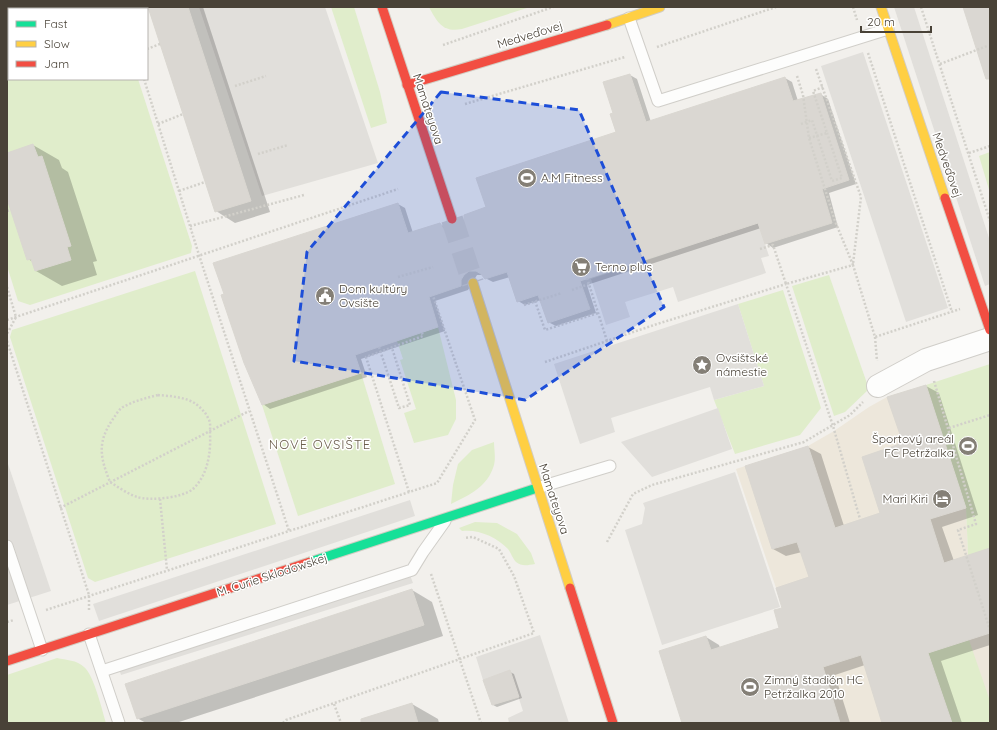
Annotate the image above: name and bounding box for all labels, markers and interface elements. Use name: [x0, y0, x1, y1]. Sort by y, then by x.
legend: [8, 8, 148, 80]
scale bar: [861, 8, 931, 34]
text: 20 m: [867, 14, 895, 29]
text: Fast: [44, 16, 68, 31]
street label: Medveďovej: [495, 17, 565, 52]
text: Slow: [44, 36, 70, 51]
text: Jam: [44, 56, 69, 71]
street label: Mamateyova: [410, 71, 447, 146]
street label: Medveďovej: [929, 130, 966, 199]
sports icon: A.M Fitness: [516, 167, 538, 189]
place label: A.M Fitness: [541, 170, 603, 185]
supermarket icon: Terno plus: [570, 256, 592, 278]
place label: Terno plus: [595, 259, 652, 274]
place label: Dom kultúry Ovsište: [339, 281, 407, 310]
public building icon: Dom kultúry Ovsište: [314, 285, 336, 307]
place label: Ovsištské námestie: [716, 350, 768, 379]
place icon: Ovsištské námestie: [691, 354, 713, 376]
place label: Športový areál FC Petržalka: [872, 431, 954, 460]
sports icon: Športový areál FC Petržalka: [957, 435, 979, 457]
district label: NOVÉ OVSIŠTE: [269, 436, 371, 452]
street label: Mamateyova: [536, 461, 573, 536]
hotel icon: Mari Kiri: [931, 488, 953, 510]
place label: Mari Kiri: [882, 491, 928, 506]
street label: M. Curie Sklodowskej: [215, 550, 329, 600]
place label: Zimný štadión HC Petržalka 2010: [764, 672, 863, 701]
sports icon: Zimný štadión HC Petržalka 2010: [739, 676, 761, 698]

